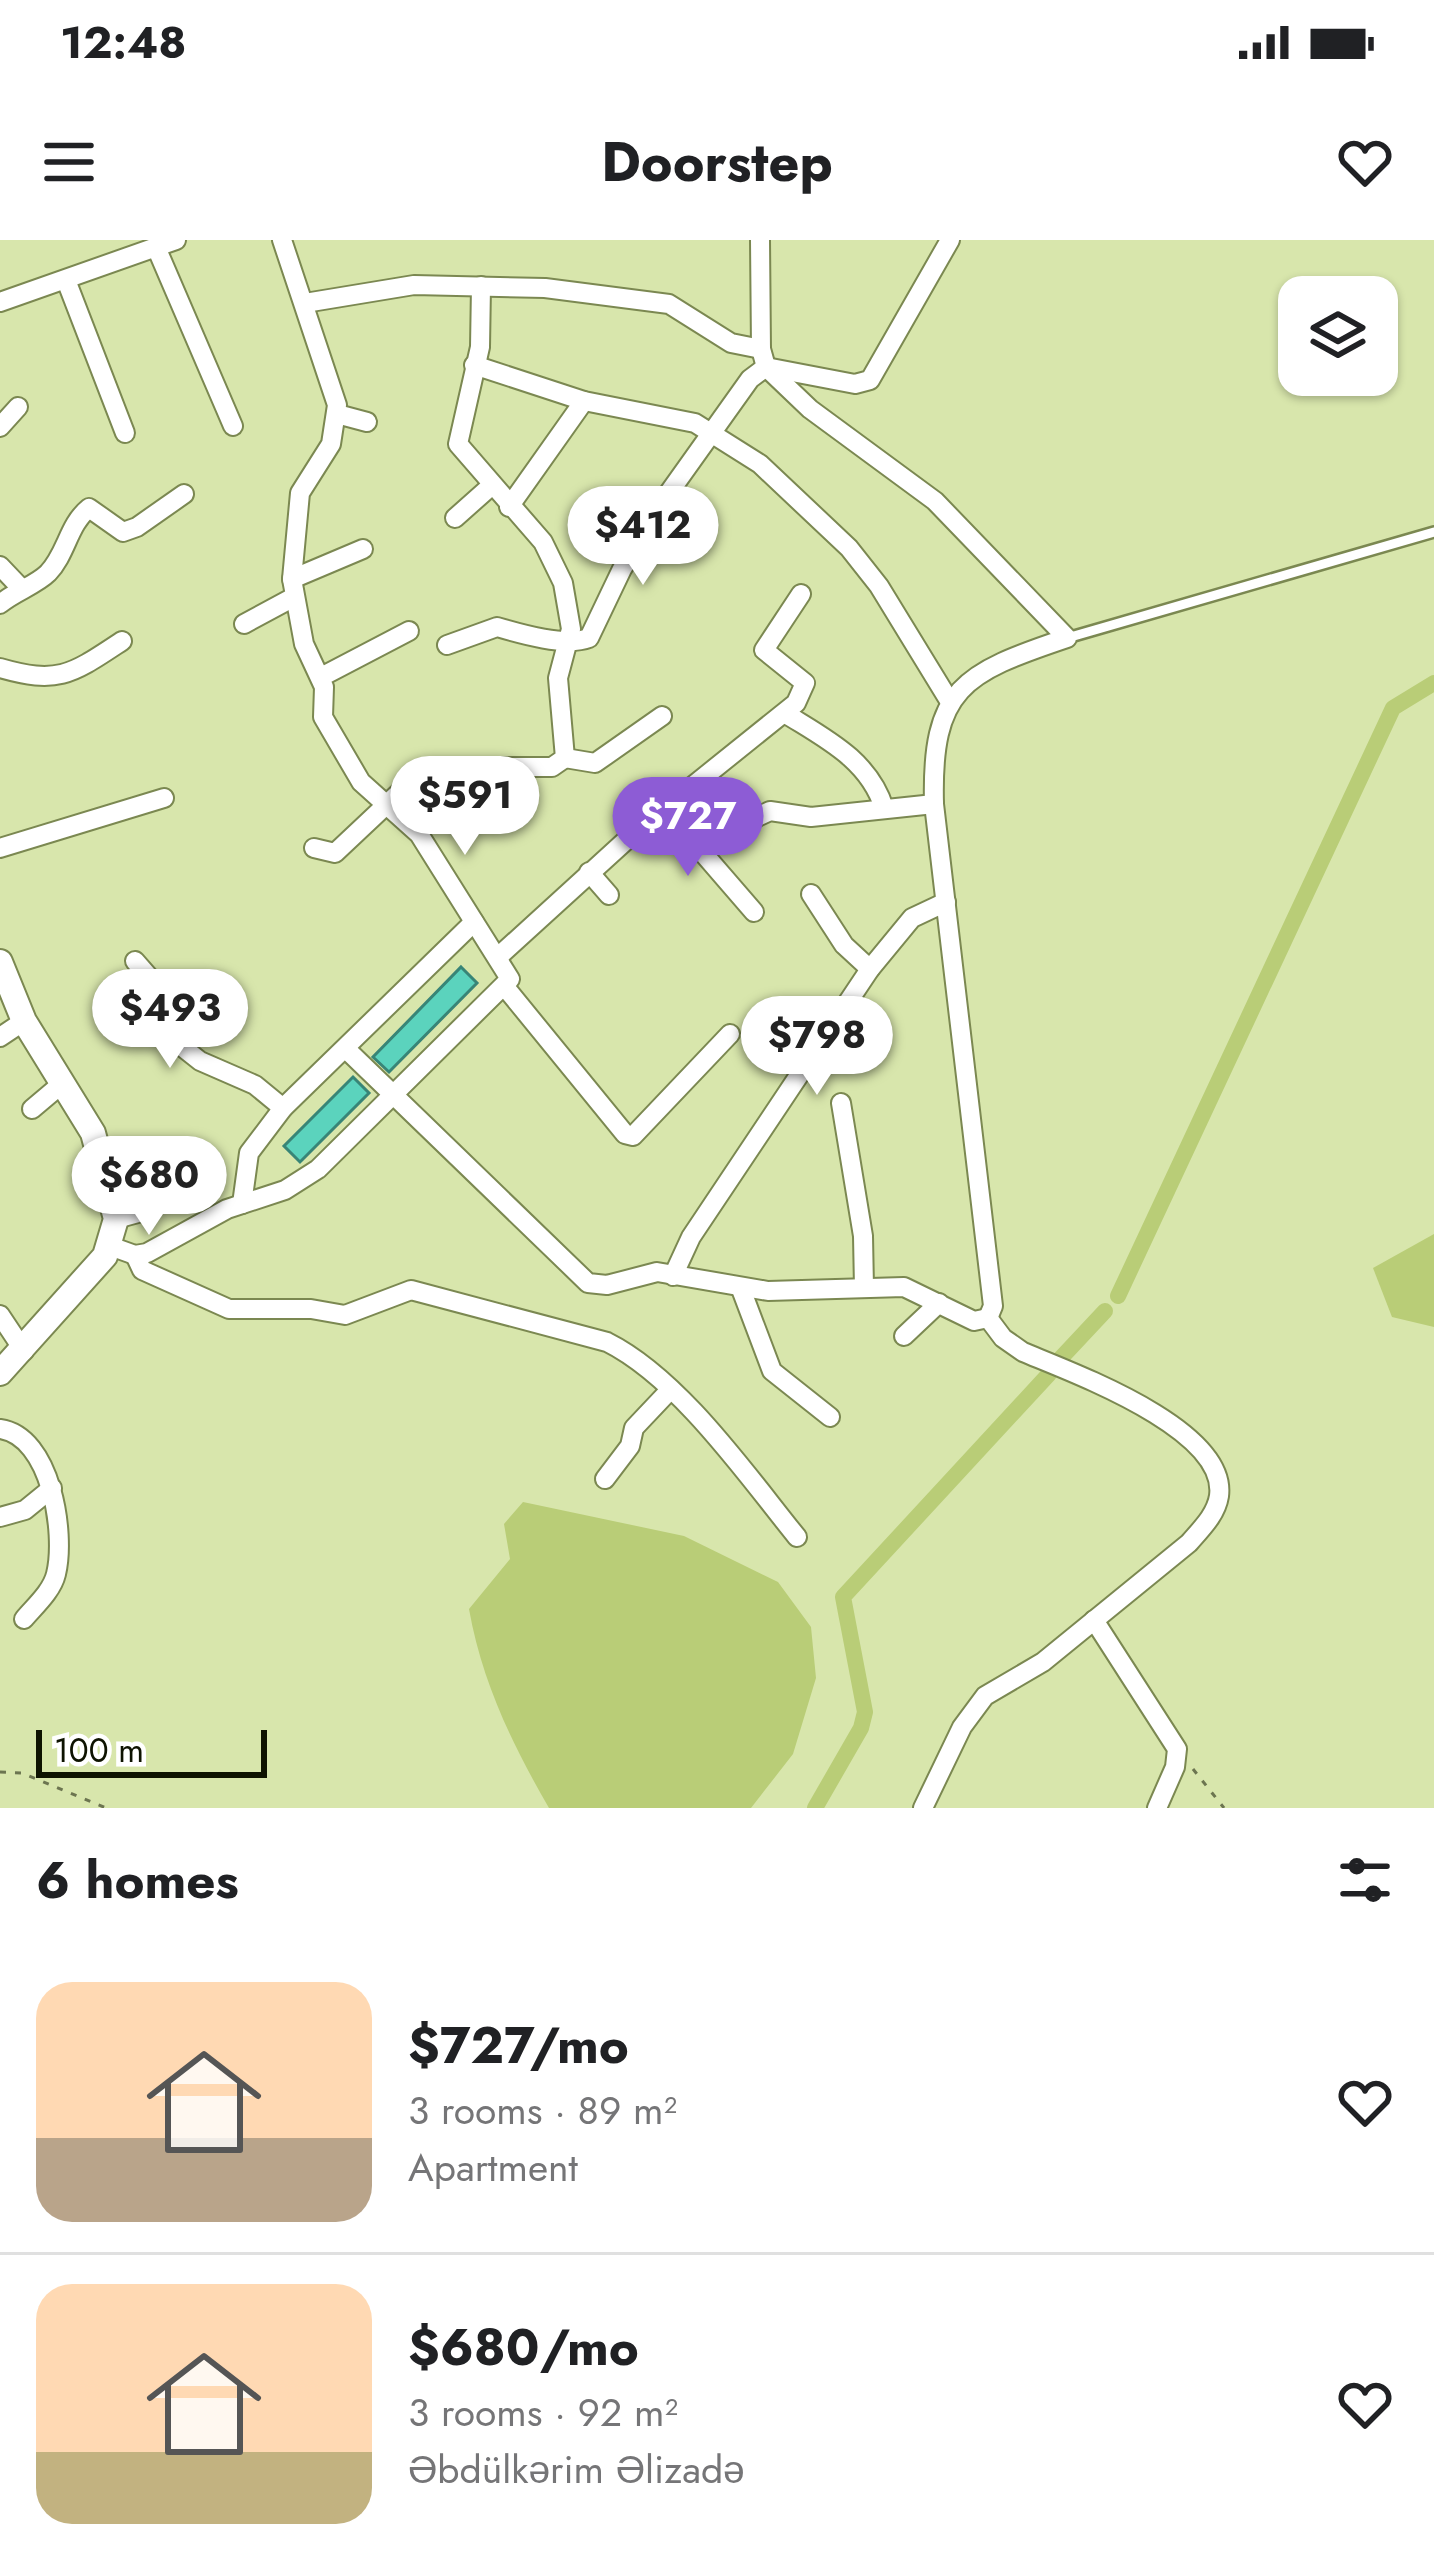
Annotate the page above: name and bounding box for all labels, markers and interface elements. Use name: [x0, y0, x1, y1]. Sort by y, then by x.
text: 12:48: [60, 10, 187, 75]
text: Doorstep: [601, 123, 833, 201]
icon: menu: [36, 129, 102, 195]
icon: heart: [1332, 129, 1398, 195]
map controls: [1278, 276, 1398, 396]
button: layers: [1278, 276, 1398, 396]
pin: $412: [572, 486, 714, 588]
text: $412: [595, 496, 691, 553]
pin: $591: [394, 756, 536, 858]
text: $591: [417, 766, 513, 823]
pin: $727: [617, 777, 759, 879]
text: $727: [640, 787, 736, 844]
pin: $493: [99, 969, 241, 1071]
text: $493: [119, 979, 221, 1036]
pin: $798: [746, 996, 888, 1098]
text: $798: [768, 1006, 866, 1063]
pin: $680: [78, 1136, 220, 1238]
text: $680: [99, 1146, 199, 1203]
scale bar: [36, 1724, 267, 1777]
text: 100 m: [54, 1727, 144, 1774]
text: 6 homes: [36, 1843, 239, 1917]
icon: filters: [1332, 1847, 1398, 1913]
text: $727/mo: [408, 2008, 629, 2082]
icon: home: [132, 2030, 276, 2174]
icon: heart: [1332, 2069, 1398, 2135]
text: 3 rooms · 89 m²: [408, 2082, 677, 2139]
text: Apartment: [408, 2139, 578, 2196]
text: $680/mo: [408, 2310, 639, 2384]
icon: home: [132, 2332, 276, 2476]
icon: heart: [1332, 2371, 1398, 2437]
text: 3 rooms · 92 m²: [408, 2384, 678, 2441]
text: Əbdülkərim Əlizadə: [408, 2441, 745, 2498]

